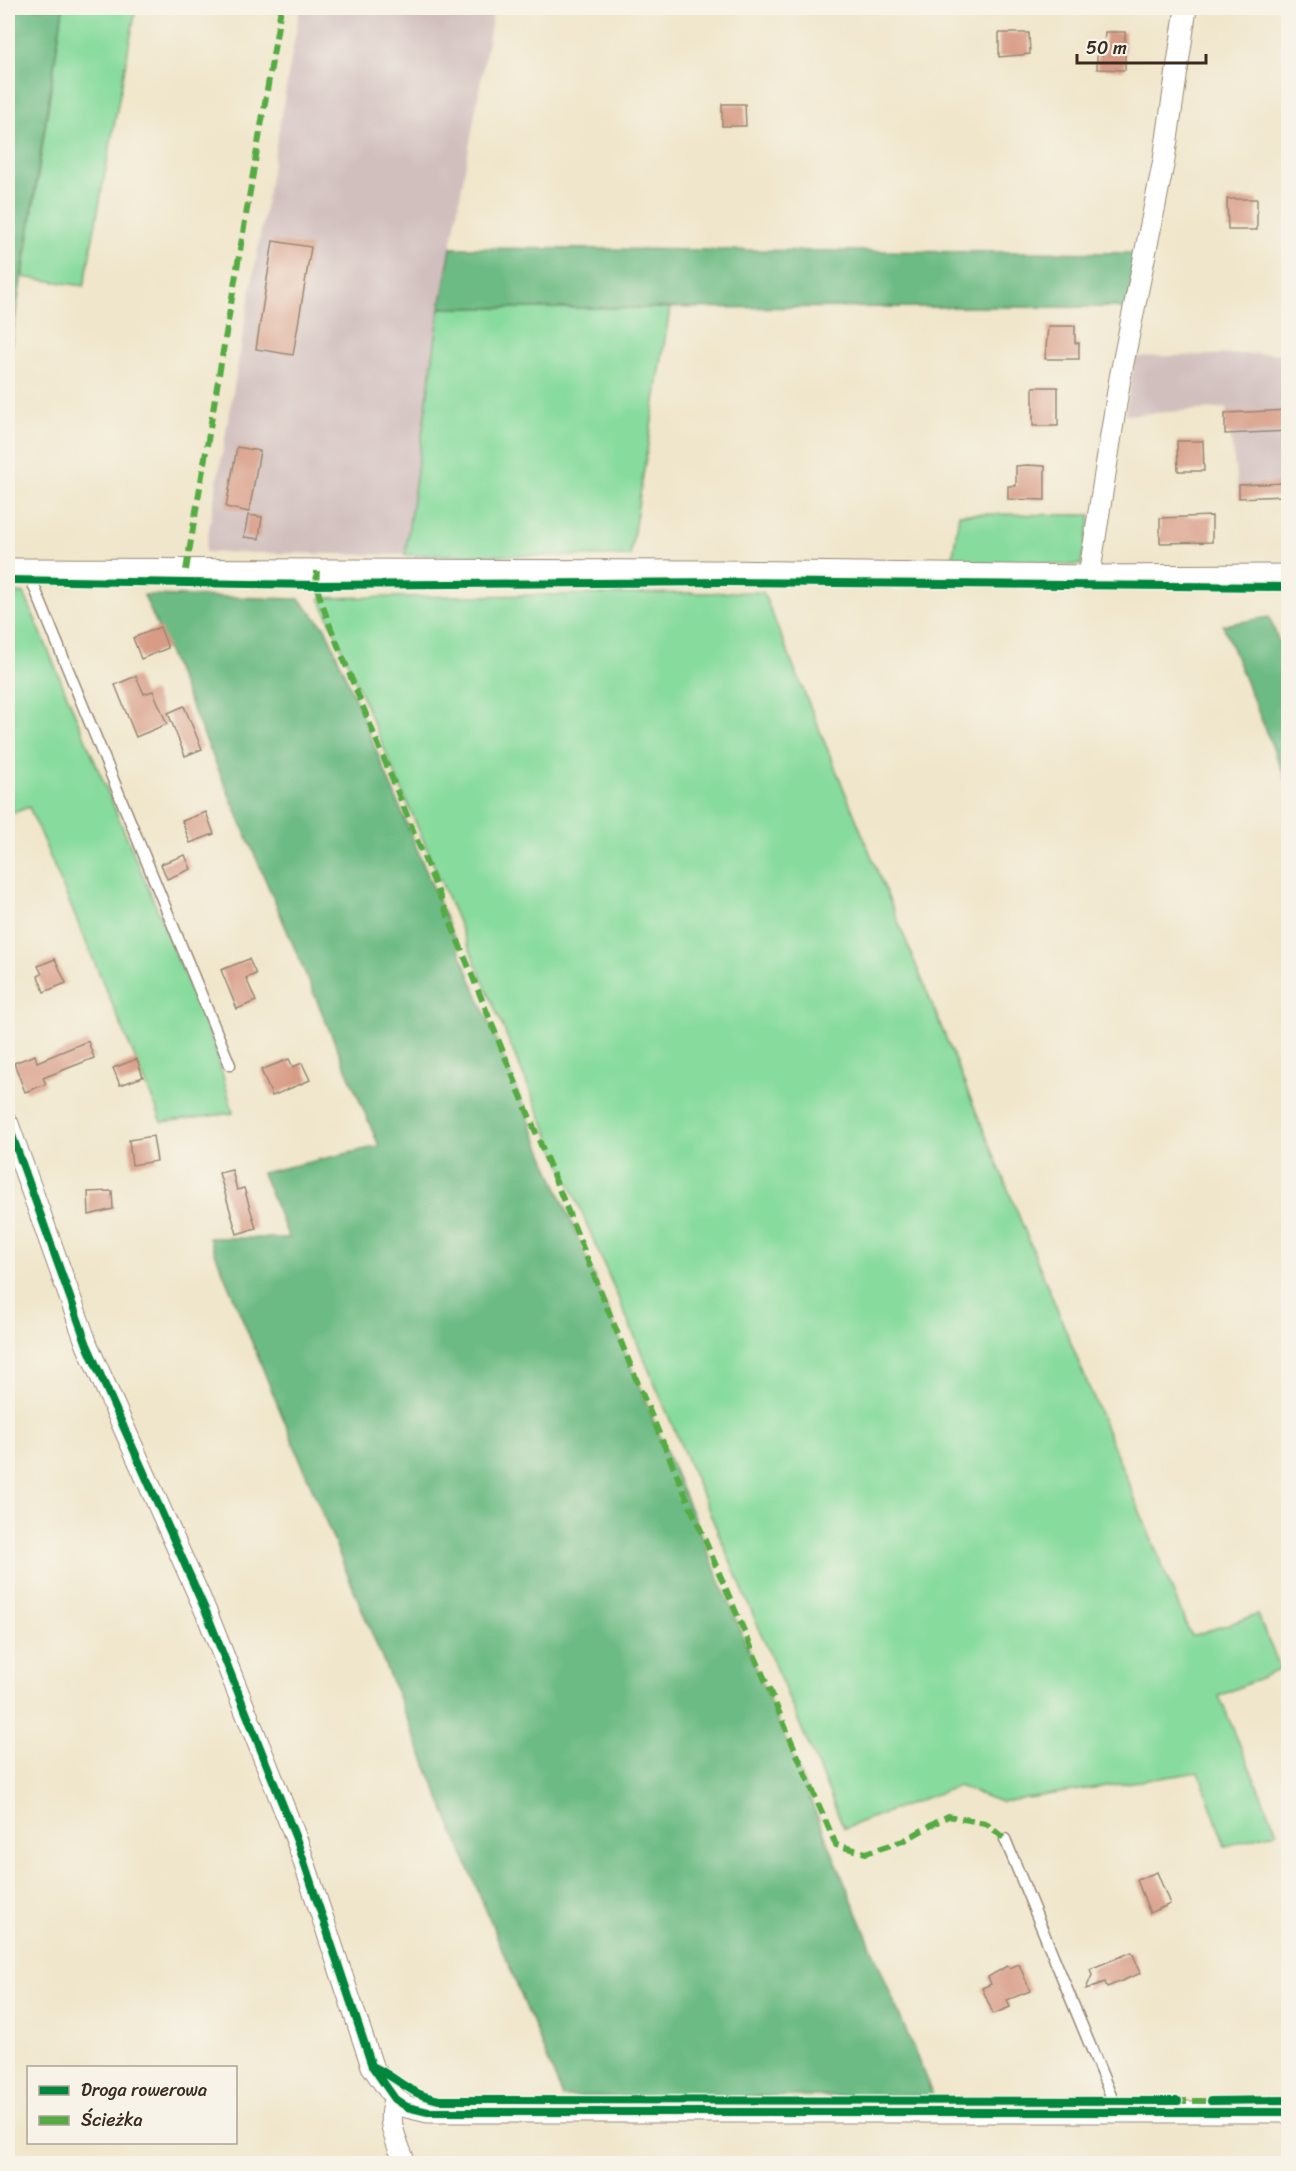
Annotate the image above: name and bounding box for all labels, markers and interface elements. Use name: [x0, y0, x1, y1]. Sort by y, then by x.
scale bar: [1077, 27, 1206, 65]
text: 50 m: [1086, 32, 1127, 64]
legend: [27, 2066, 237, 2144]
text: Droga rowerowa: [81, 2074, 207, 2106]
text: Ścieżka: [81, 2104, 143, 2136]

